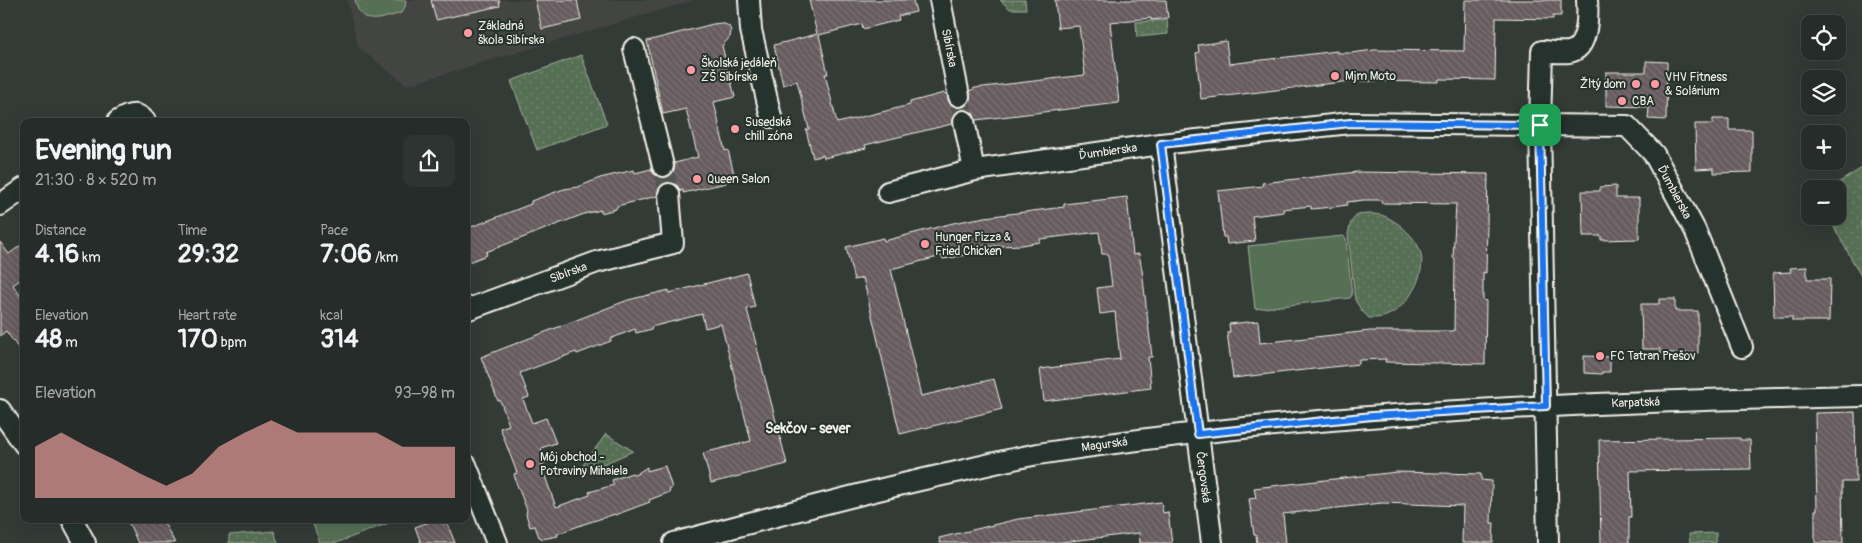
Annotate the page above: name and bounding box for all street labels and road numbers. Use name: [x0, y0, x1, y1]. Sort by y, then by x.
street label: Sibírska: [938, 28, 961, 69]
street label: Ďumbierska: [1078, 140, 1138, 163]
street label: Ďumbierska: [1654, 162, 1695, 222]
street label: Sibírska: [548, 259, 589, 286]
street label: Karpatská: [1611, 394, 1661, 411]
street label: Magurská: [1080, 434, 1129, 455]
street label: Čergovská: [1193, 451, 1214, 504]

